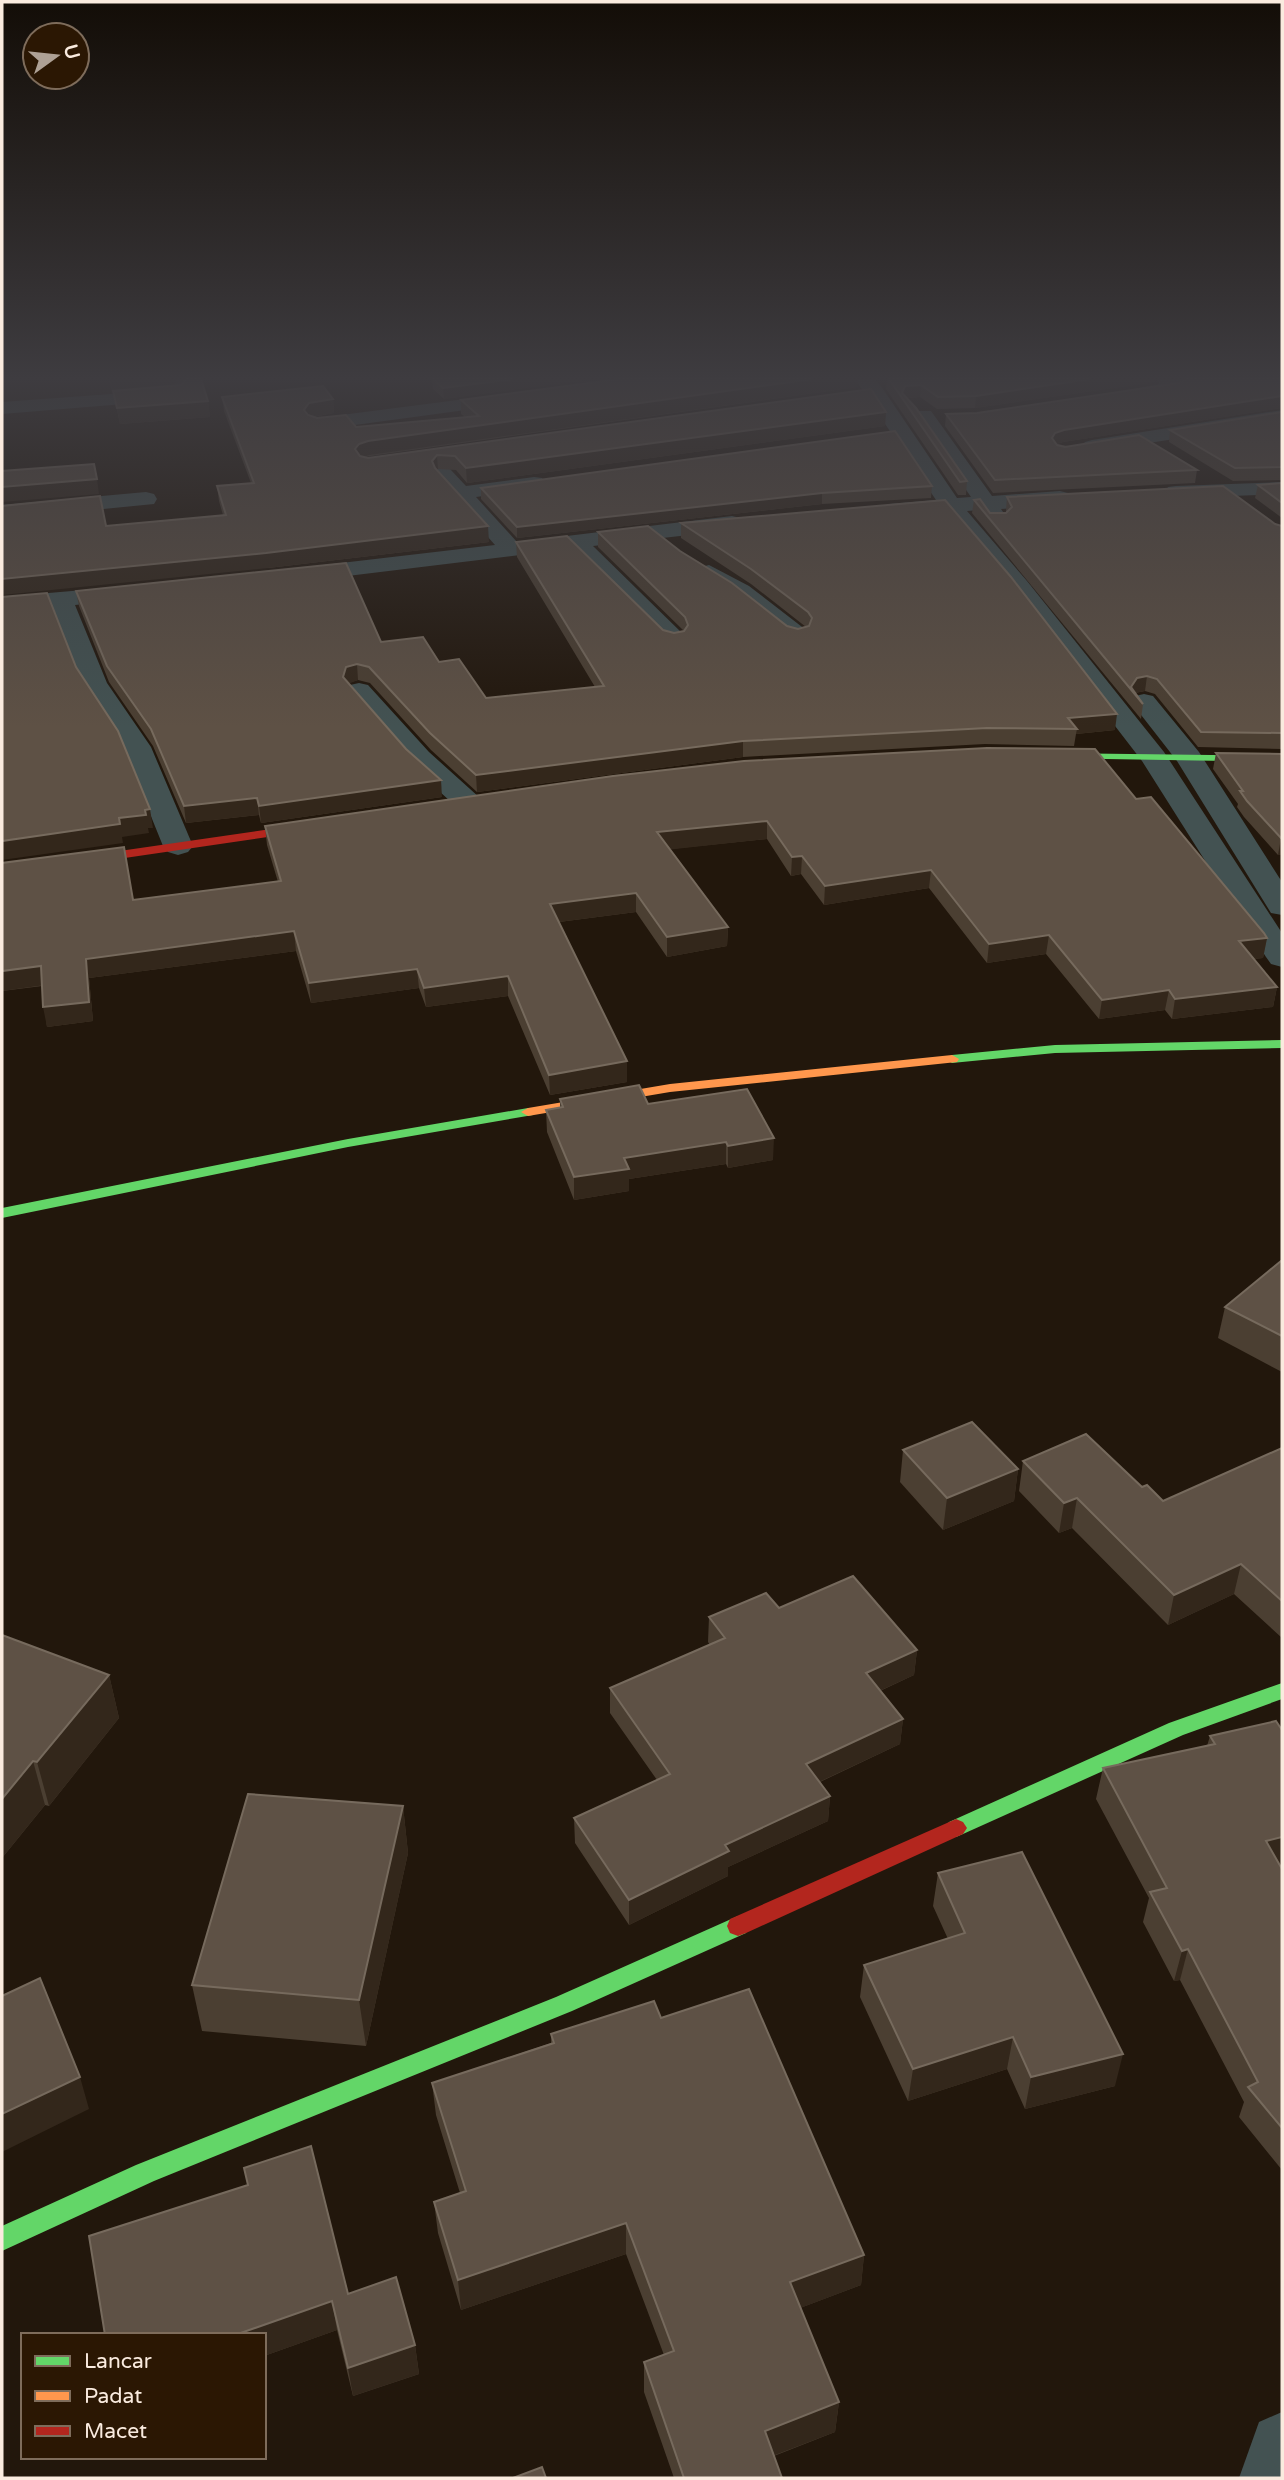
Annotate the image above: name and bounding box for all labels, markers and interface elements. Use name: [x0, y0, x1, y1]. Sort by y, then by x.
north arrow: [21, 21, 91, 91]
text: U: [59, 42, 84, 62]
legend: [21, 2333, 266, 2459]
text: Lancar: [84, 2349, 152, 2374]
text: Padat: [84, 2384, 142, 2409]
text: Macet: [84, 2419, 147, 2444]

